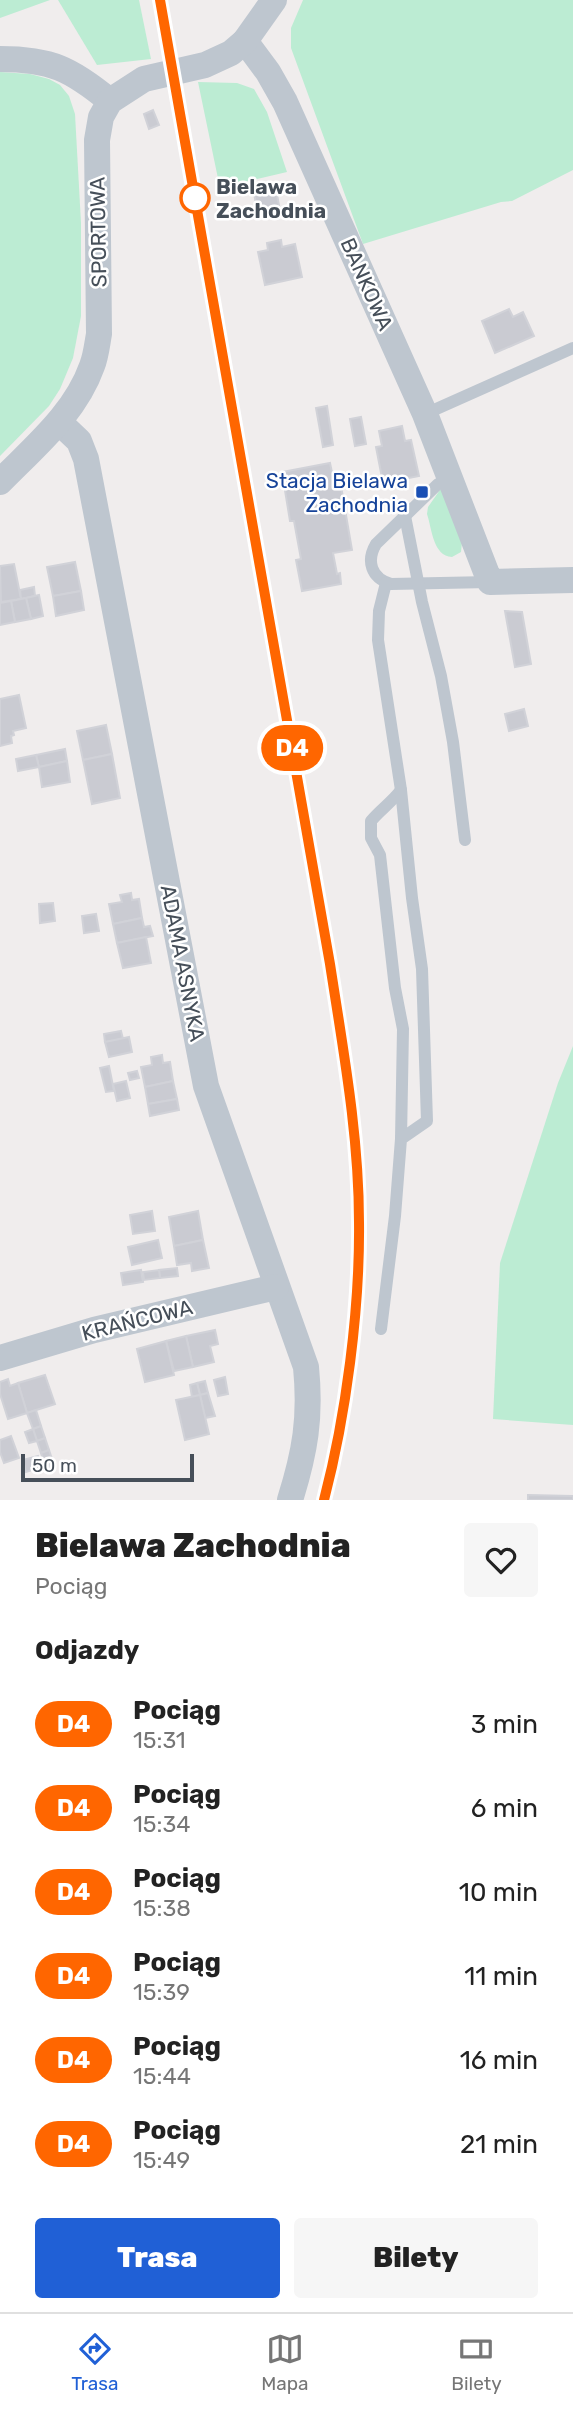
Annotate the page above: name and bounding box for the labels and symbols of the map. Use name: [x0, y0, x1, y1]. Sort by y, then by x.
place label: Bielawa Zachodnia: [216, 174, 326, 223]
street label: SPORTOWA: [85, 177, 111, 287]
marker: Bielawa Zachodnia: [180, 183, 210, 213]
street label: BANKOWA: [335, 234, 399, 334]
place label: Stacja Bielawa Zachodnia: [266, 468, 408, 517]
marker: Stacja Bielawa Zachodnia: [414, 484, 430, 500]
line badge: D4: [260, 725, 324, 771]
street label: ADAMA ASNYKA: [156, 883, 210, 1043]
street label: KRAŃCOWA: [79, 1294, 195, 1346]
scale bar: [21, 1451, 194, 1483]

